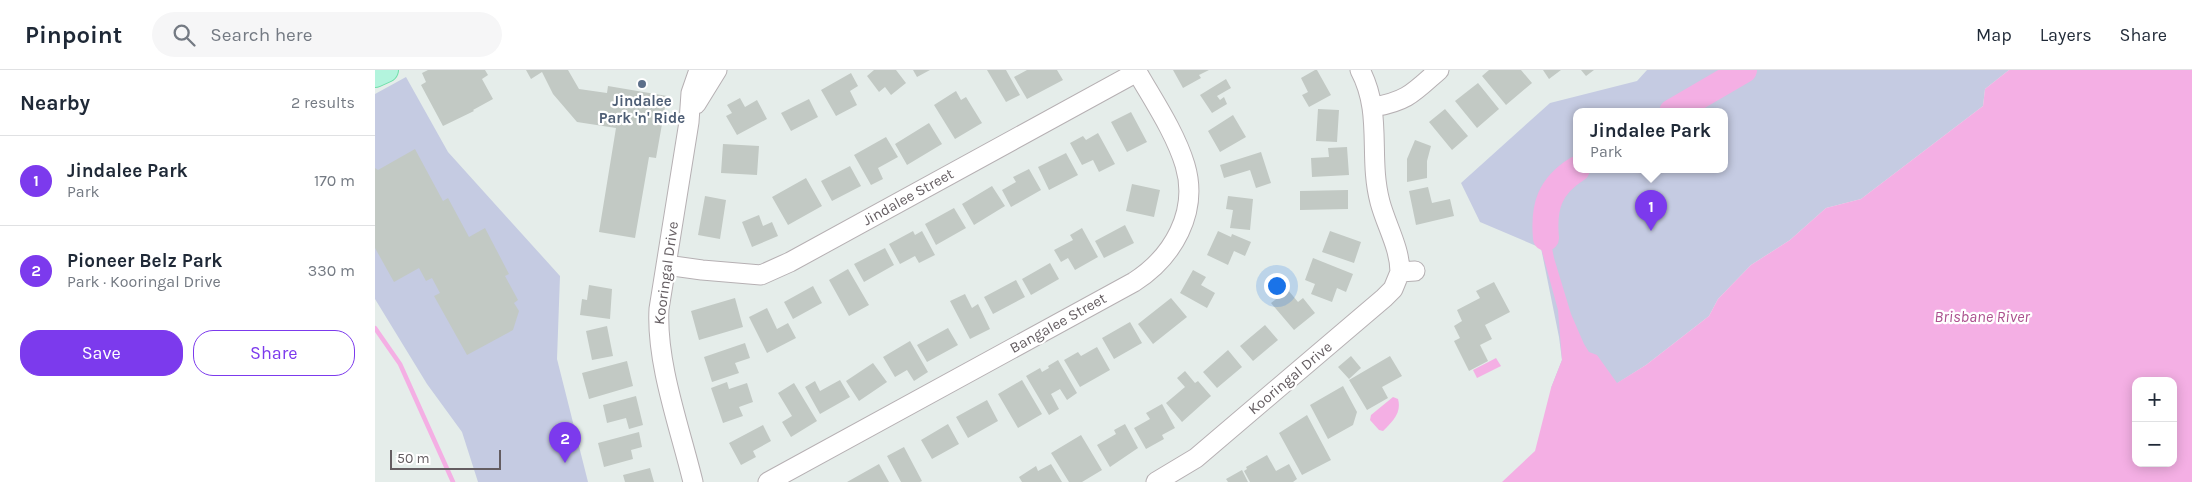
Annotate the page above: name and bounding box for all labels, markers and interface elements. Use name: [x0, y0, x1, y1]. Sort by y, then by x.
search box: [152, 12, 502, 57]
text: Pinpoint: [25, 21, 122, 49]
icon: search: [170, 21, 198, 49]
text: Search here: [210, 24, 312, 46]
text: Map: [1976, 24, 2012, 46]
text: Layers: [2040, 24, 2092, 46]
text: Share: [2120, 24, 2167, 46]
marker: Jindalee Park 'n' Ride: [636, 78, 648, 90]
text: Nearby: [20, 91, 90, 115]
place label: Jindalee Park 'n' Ride: [599, 92, 685, 127]
text: 2 results: [291, 93, 355, 112]
popup: [1573, 108, 1728, 173]
text: Jindalee Park: [1590, 120, 1711, 142]
text: Park: [1590, 142, 1623, 161]
text: Jindalee Park: [67, 160, 188, 182]
street label: Jindalee Street: [859, 164, 957, 229]
text: 1: [33, 171, 39, 190]
text: 170 m: [314, 171, 355, 190]
text: Park: [67, 182, 99, 201]
pin: 1: [1635, 190, 1667, 231]
street label: Kooringal Drive: [650, 220, 682, 326]
text: Pioneer Belz Park: [67, 250, 222, 272]
text: 2: [31, 261, 41, 280]
text: 330 m: [308, 261, 355, 280]
text: Park · Kooringal Drive: [67, 272, 221, 291]
your location: [1264, 273, 1290, 299]
street label: Bangalee Street: [1007, 289, 1110, 357]
water label: Brisbane River: [1934, 307, 2030, 326]
button: Save: [20, 330, 183, 376]
button: Share: [193, 330, 355, 376]
street label: Kooringal Drive: [1244, 338, 1336, 418]
map controls: [2132, 377, 2177, 467]
button: +: [2132, 377, 2177, 422]
pin: 2: [549, 422, 581, 463]
button: −: [2132, 422, 2177, 467]
scale bar: [390, 447, 501, 470]
text: 50 m: [397, 450, 430, 467]

